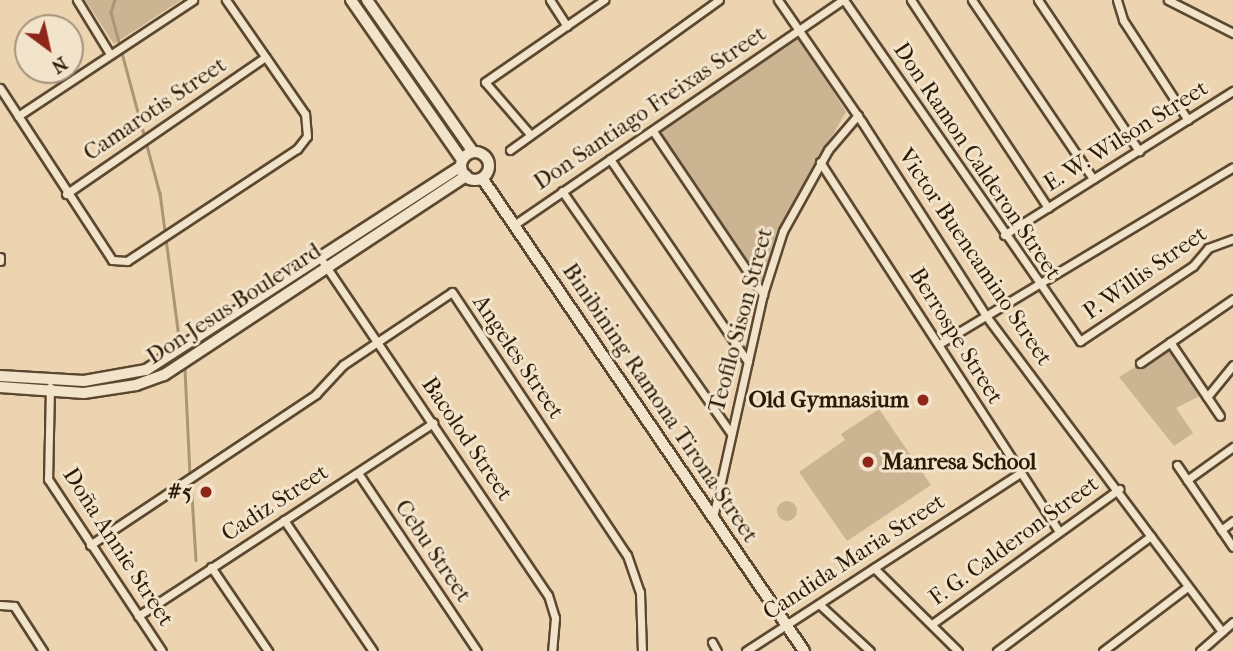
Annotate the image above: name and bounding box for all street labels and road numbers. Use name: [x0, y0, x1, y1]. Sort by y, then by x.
street label: Don Santiago Freixas Street: [529, 20, 771, 196]
street label: Don Ramon Calderon Street: [887, 37, 1067, 285]
street label: Camarotis Street: [78, 51, 232, 167]
street label: E. W. Wilson Street: [1039, 74, 1213, 198]
street label: Victor Buencamino Street: [892, 143, 1058, 371]
street label: P. Willis Street: [1078, 220, 1212, 326]
street label: Teofilo Sison Street: [703, 225, 779, 415]
street label: Don Jesus Boulevard: [142, 237, 326, 371]
street label: Binibining Ramona Tirona Street: [556, 258, 764, 548]
street label: Berrospe Street: [903, 263, 1009, 409]
street label: Angeles Street: [466, 290, 570, 424]
street label: Bacolod Street: [416, 372, 518, 506]
street label: Cadiz Street: [217, 458, 333, 548]
street label: Doña Annie Street: [57, 463, 179, 631]
street label: F. G. Calderon Street: [924, 470, 1104, 612]
street label: Candida Maria Street: [758, 488, 950, 626]
street label: Cebu Street: [389, 495, 477, 607]

